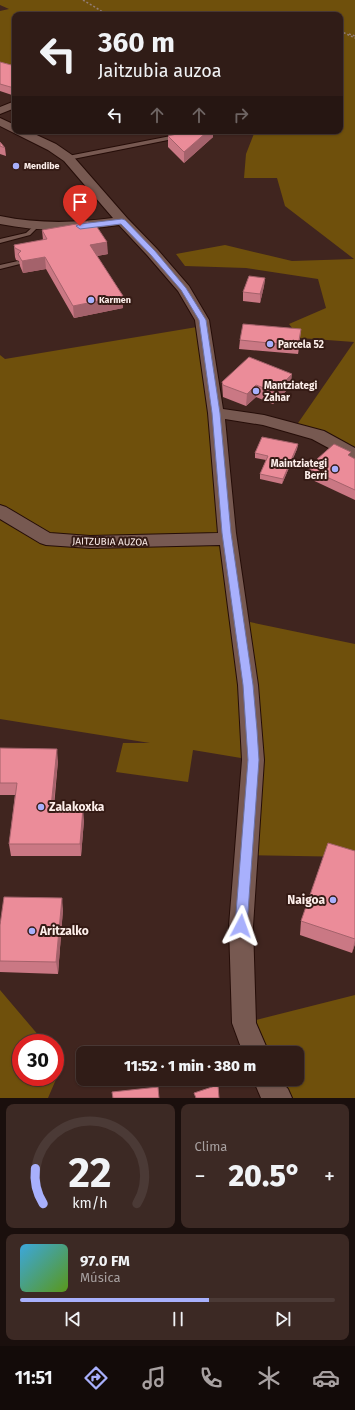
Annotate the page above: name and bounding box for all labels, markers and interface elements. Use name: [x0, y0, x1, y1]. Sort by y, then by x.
text: 360 m: [98, 26, 175, 59]
icon: left: [32, 28, 84, 80]
text: Jaitzubia auzoa: [98, 60, 221, 82]
icon: left: [104, 104, 126, 126]
icon: ahead: [146, 104, 168, 126]
icon: ahead: [188, 104, 210, 126]
icon: right: [230, 104, 252, 126]
marker: Mendibe: [11, 161, 21, 171]
place label: Mendibe: [24, 161, 60, 171]
pin: [63, 185, 97, 226]
icon: arrive: [69, 191, 91, 213]
marker: Karmen: [86, 295, 96, 305]
place label: Karmen: [99, 295, 131, 305]
marker: Parcela 52: [265, 339, 275, 349]
place label: Parcela 52: [278, 339, 324, 351]
place label: Mantziategi Zahar: [264, 380, 318, 404]
marker: Mantziategi Zahar: [251, 386, 261, 396]
place label: Maintziategi Berri: [271, 458, 327, 482]
marker: Maintziategi Berri: [330, 464, 340, 474]
street label: JAITZUBIA AUZOA: [72, 535, 148, 549]
place label: Zalakoxka: [49, 800, 105, 814]
marker: Zalakoxka: [36, 802, 46, 812]
place label: Naigoa: [287, 893, 325, 907]
marker: Naigoa: [328, 895, 338, 905]
position arrow: [220, 905, 262, 947]
place label: Aritzalko: [39, 924, 89, 938]
marker: Aritzalko: [27, 926, 37, 936]
speed limit sign: 30: [12, 1034, 64, 1086]
text: 11:52 · 1 min · 380 m: [124, 1057, 256, 1075]
text: Clima: [195, 1139, 227, 1154]
text: 22: [69, 1148, 112, 1198]
text: 20.5°: [228, 1158, 301, 1194]
text: −: [195, 1163, 206, 1190]
text: +: [324, 1163, 335, 1190]
text: km/h: [73, 1195, 108, 1212]
text: 97.0 FM: [80, 1252, 130, 1270]
text: Música: [80, 1270, 121, 1285]
icon: previous: [62, 1308, 84, 1330]
icon: pause: [167, 1308, 189, 1330]
icon: next: [272, 1308, 294, 1330]
icon: directions: [82, 1364, 110, 1392]
icon: music: [140, 1364, 168, 1392]
icon: phone: [197, 1364, 225, 1392]
icon: climate: [255, 1364, 283, 1392]
icon: car: [312, 1364, 340, 1392]
text: 11:51: [15, 1367, 53, 1389]

